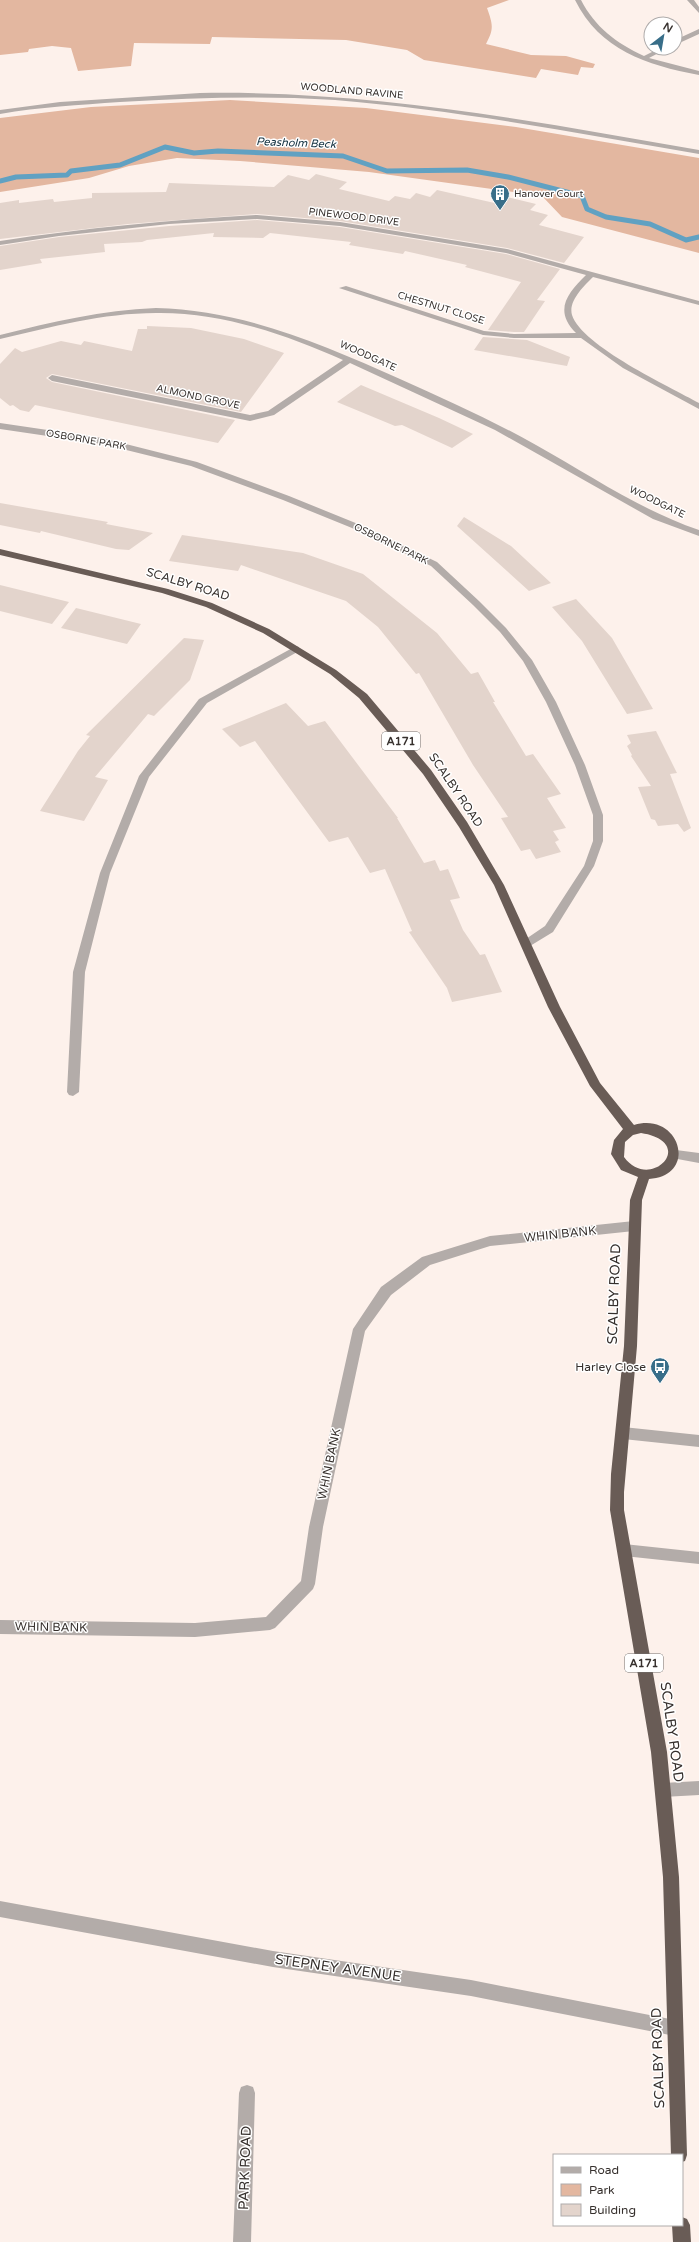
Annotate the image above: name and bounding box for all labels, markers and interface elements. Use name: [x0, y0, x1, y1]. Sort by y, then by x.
north arrow: [643, 16, 683, 56]
text: N: [661, 20, 675, 36]
street label: WOODLAND RAVINE: [300, 81, 404, 101]
water label: Peasholm Beck: [256, 135, 337, 151]
building icon: Hanover Court: [489, 183, 511, 211]
place label: Hanover Court: [514, 188, 583, 200]
street label: PINEWOOD DRIVE: [308, 205, 400, 229]
street label: CHESTNUT CLOSE: [396, 289, 486, 327]
street label: WOODGATE: [338, 338, 398, 374]
street label: ALMOND GROVE: [155, 382, 241, 412]
street label: OSBORNE PARK: [45, 427, 127, 453]
street label: WOODGATE: [627, 483, 687, 521]
street label: OSBORNE PARK: [352, 521, 430, 567]
street label: SCALBY ROAD: [145, 565, 231, 603]
road number: A171: [382, 732, 420, 750]
street label: SCALBY ROAD: [426, 750, 486, 830]
street label: WHIN BANK: [523, 1223, 597, 1245]
street label: SCALBY ROAD: [604, 1243, 624, 1345]
bus stop icon: Harley Close: [649, 1356, 671, 1384]
place label: Harley Close: [575, 1360, 646, 1374]
street label: WHIN BANK: [315, 1427, 343, 1501]
street label: WHIN BANK: [15, 1619, 87, 1635]
road number: A171: [625, 1654, 663, 1672]
street label: SCALBY ROAD: [657, 1681, 687, 1783]
street label: STEPNEY AVENUE: [274, 1951, 402, 1985]
street label: SCALBY ROAD: [648, 2007, 668, 2109]
street label: PARK ROAD: [235, 2126, 255, 2210]
legend: [553, 2154, 683, 2226]
text: Road: [589, 2163, 619, 2177]
text: Park: [589, 2183, 615, 2197]
text: Building: [589, 2203, 636, 2217]

